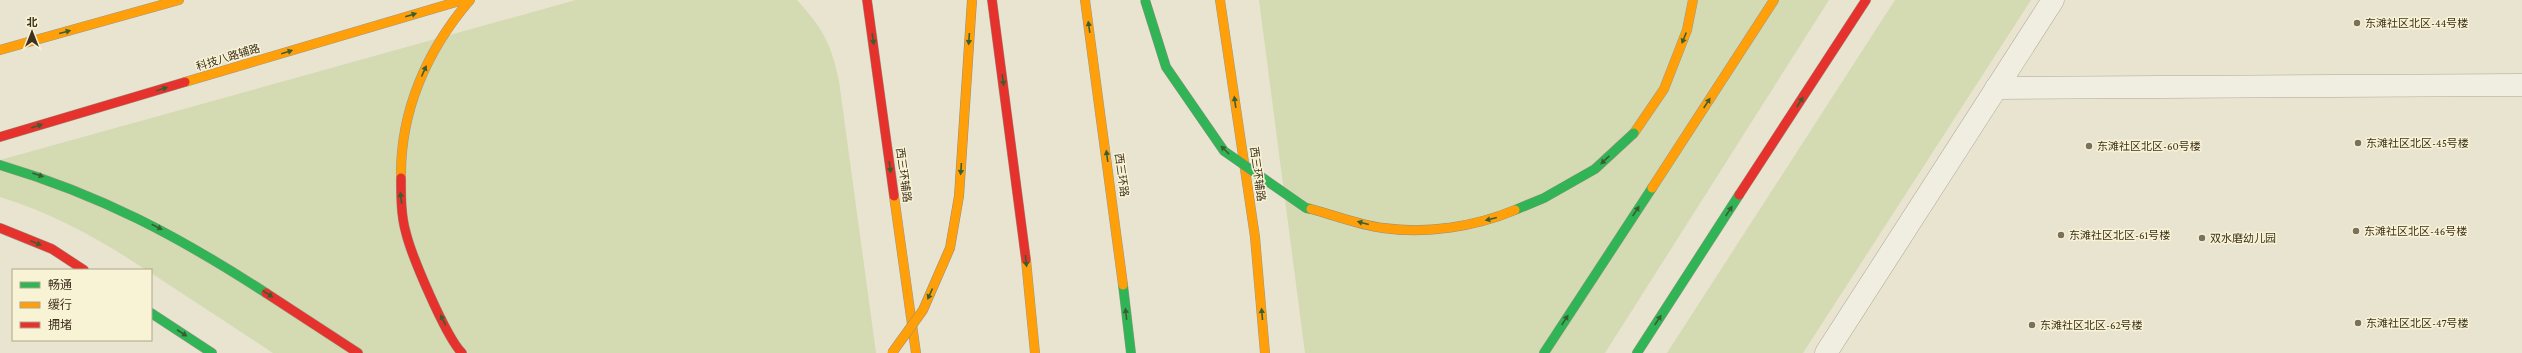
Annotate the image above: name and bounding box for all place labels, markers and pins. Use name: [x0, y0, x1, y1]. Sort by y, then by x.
place label: 东滩社区北区-44号楼: [2365, 17, 2468, 29]
marker: 东滩社区北区-44号楼: [2352, 18, 2362, 28]
place label: 东滩社区北区-45号楼: [2366, 137, 2469, 149]
marker: 东滩社区北区-45号楼: [2353, 138, 2363, 148]
place label: 东滩社区北区-60号楼: [2097, 140, 2201, 152]
marker: 东滩社区北区-60号楼: [2084, 141, 2094, 151]
place label: 东滩社区北区-46号楼: [2364, 225, 2467, 237]
marker: 东滩社区北区-46号楼: [2351, 226, 2361, 236]
place label: 东滩社区北区-61号楼: [2069, 229, 2170, 241]
marker: 东滩社区北区-61号楼: [2056, 230, 2066, 240]
place label: 双水磨幼儿园: [2210, 232, 2276, 244]
marker: 双水磨幼儿园: [2197, 233, 2207, 243]
place label: 东滩社区北区-47号楼: [2366, 317, 2469, 329]
marker: 东滩社区北区-47号楼: [2353, 318, 2363, 328]
place label: 东滩社区北区-62号楼: [2040, 319, 2143, 331]
marker: 东滩社区北区-62号楼: [2027, 320, 2037, 330]

